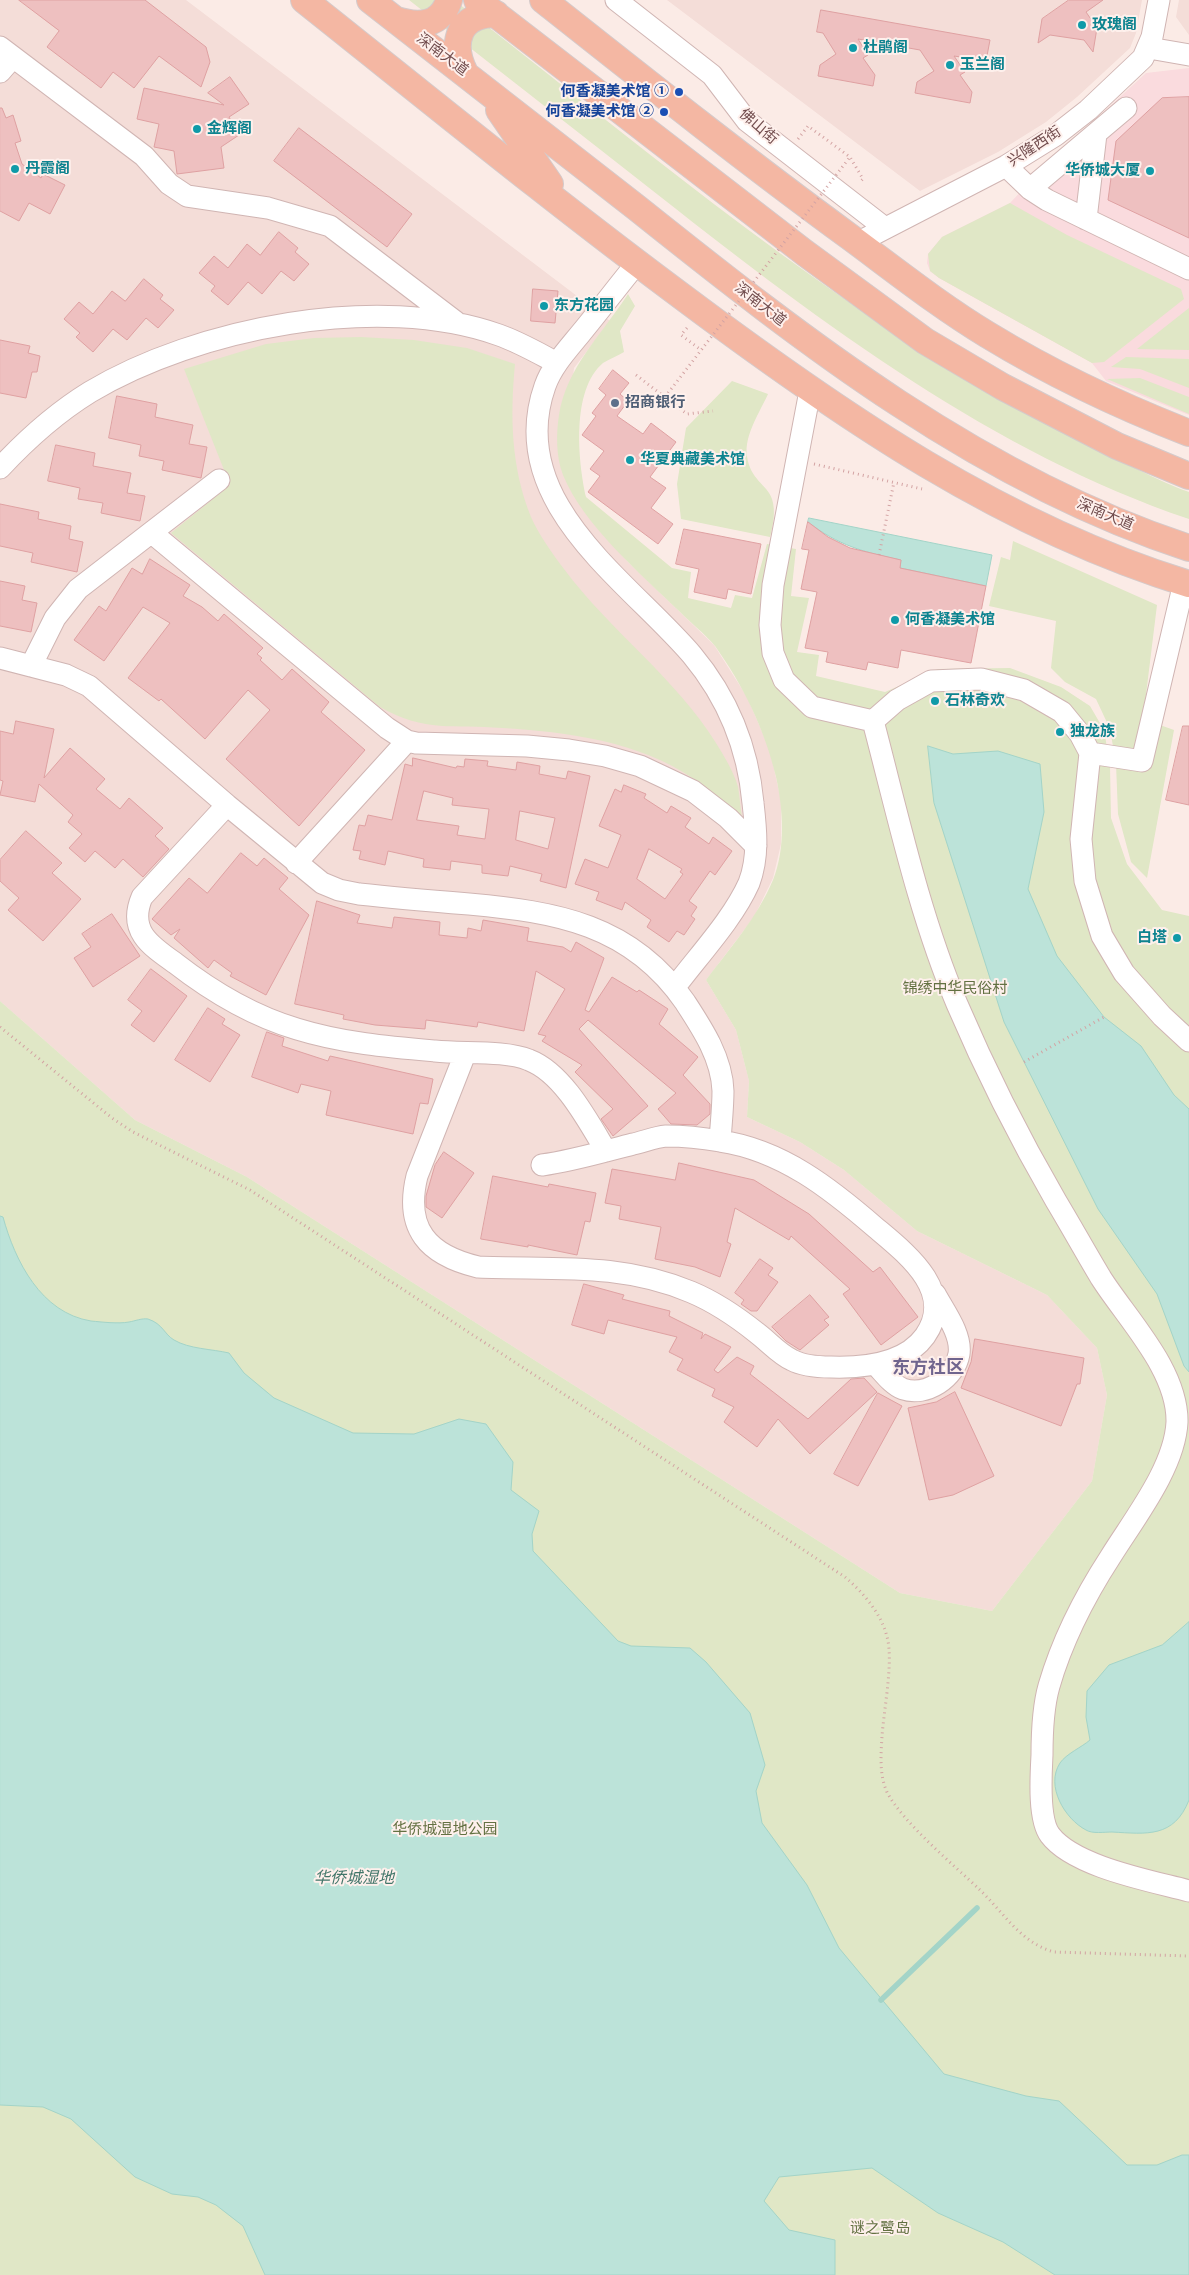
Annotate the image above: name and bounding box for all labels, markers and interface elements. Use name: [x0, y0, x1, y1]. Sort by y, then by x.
place label: 玫瑰阁: [1092, 16, 1137, 34]
marker: 玫瑰阁: [1076, 19, 1088, 31]
street label: 深南大道: [413, 30, 471, 80]
place label: 杜鹃阁: [863, 39, 908, 57]
marker: 杜鹃阁: [847, 42, 859, 54]
place label: 玉兰阁: [960, 56, 1005, 74]
marker: 玉兰阁: [944, 59, 956, 71]
place label: 何香凝美术馆 ①: [561, 83, 669, 101]
marker: 何香凝美术馆 ①: [673, 86, 685, 98]
place label: 何香凝美术馆 ②: [546, 103, 654, 121]
street label: 佛山街: [735, 105, 781, 149]
marker: 何香凝美术馆 ②: [658, 106, 670, 118]
place label: 金辉阁: [207, 120, 252, 138]
marker: 金辉阁: [191, 123, 203, 135]
street label: 兴隆西街: [1005, 123, 1065, 171]
place label: 丹霞阁: [25, 160, 70, 178]
place label: 华侨城大厦: [1065, 162, 1140, 180]
marker: 丹霞阁: [9, 163, 21, 175]
marker: 华侨城大厦: [1144, 165, 1156, 177]
street label: 深南大道: [731, 279, 789, 331]
place label: 东方花园: [554, 297, 614, 315]
marker: 东方花园: [538, 300, 550, 312]
place label: 招商银行: [625, 394, 685, 412]
marker: 招商银行: [609, 397, 621, 409]
place label: 华夏典藏美术馆: [640, 451, 745, 469]
marker: 华夏典藏美术馆: [624, 454, 636, 466]
street label: 深南大道: [1074, 495, 1136, 535]
place label: 何香凝美术馆: [905, 611, 995, 629]
marker: 何香凝美术馆: [889, 614, 901, 626]
place label: 石林奇欢: [945, 692, 1005, 710]
marker: 石林奇欢: [929, 695, 941, 707]
place label: 独龙族: [1070, 723, 1115, 741]
marker: 独龙族: [1054, 726, 1066, 738]
place label: 白塔: [1137, 929, 1167, 947]
marker: 白塔: [1171, 932, 1183, 944]
park label: 锦绣中华民俗村: [903, 980, 1007, 998]
district label: 东方社区: [892, 1357, 964, 1379]
park label: 华侨城湿地公园: [393, 1821, 497, 1839]
water label: 华侨城湿地: [314, 1869, 394, 1889]
park label: 谜之鹭岛: [850, 2220, 910, 2238]

